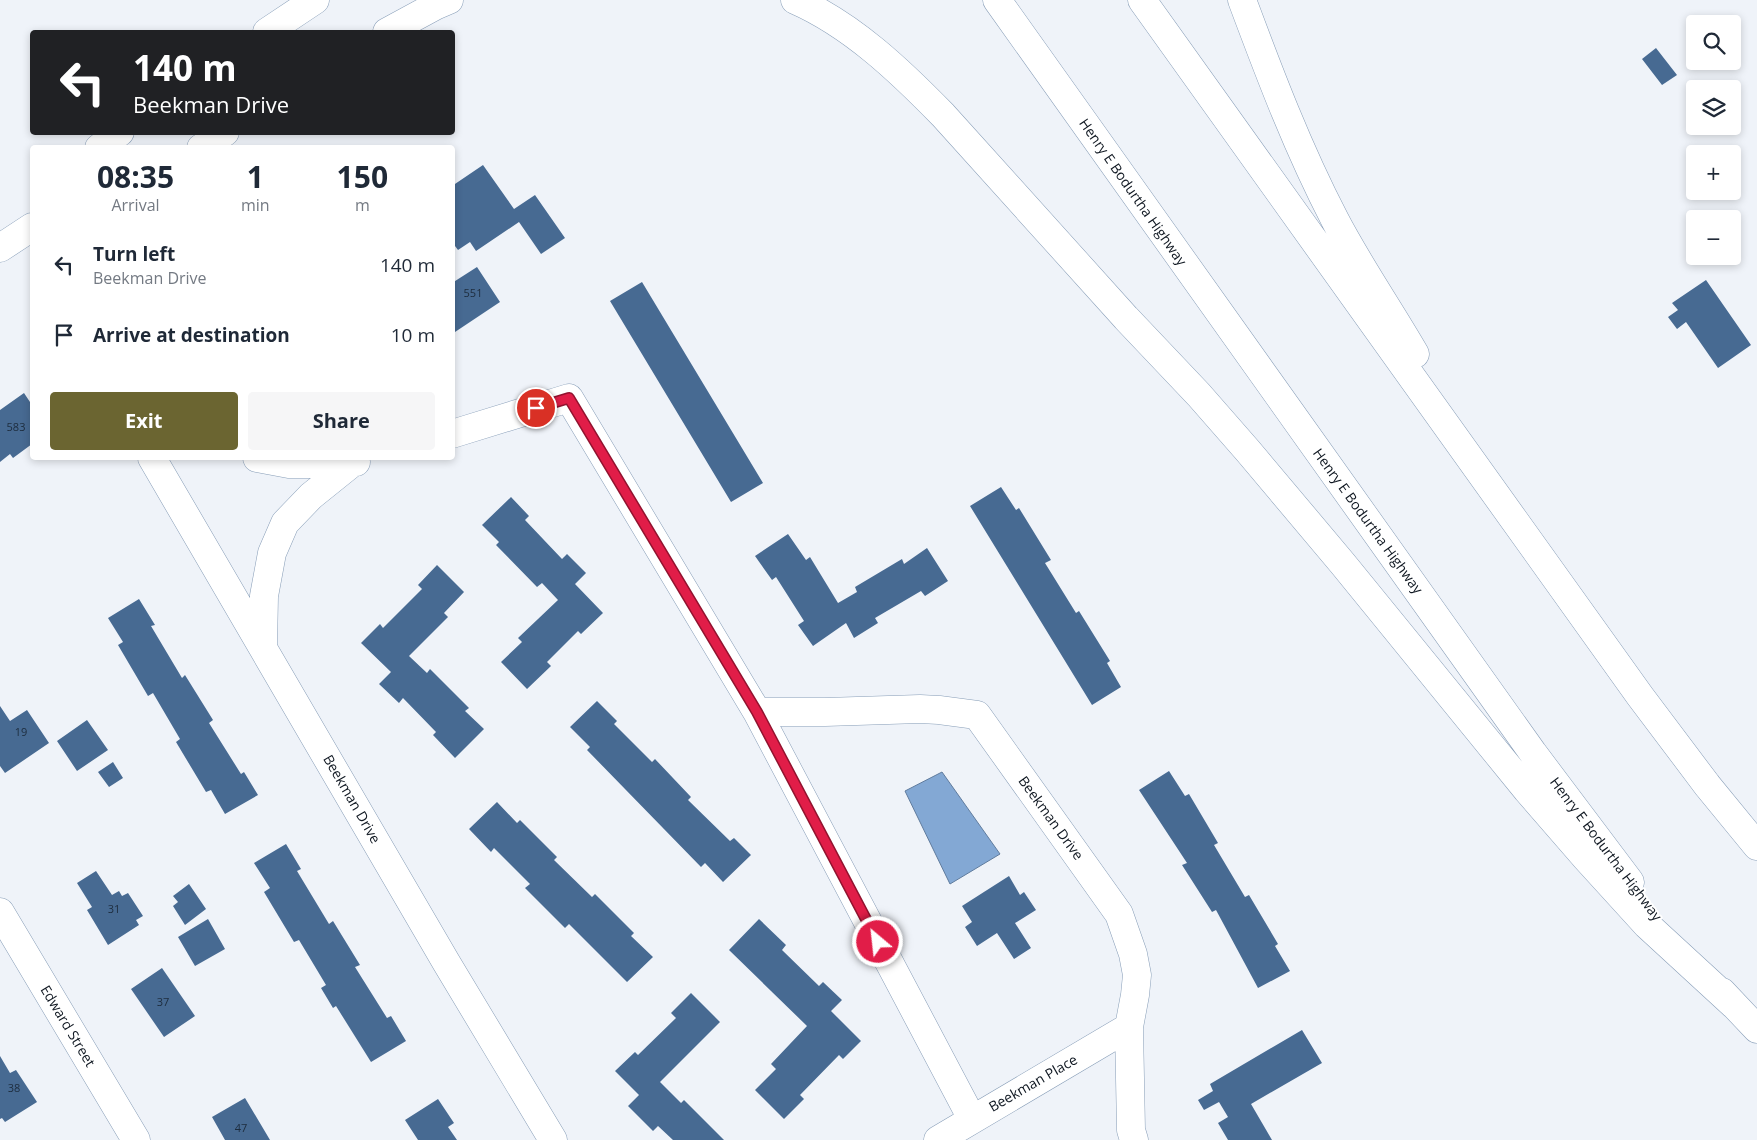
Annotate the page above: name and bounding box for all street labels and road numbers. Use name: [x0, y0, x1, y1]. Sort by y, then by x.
street label: Henry E Bodurtha Highway: [1075, 114, 1192, 270]
street label: Henry E Bodurtha Highway: [1309, 444, 1428, 598]
street label: Beekman Drive: [319, 751, 386, 847]
street label: Beekman Drive: [1015, 772, 1088, 864]
street label: Henry E Bodurtha Highway: [1546, 773, 1667, 925]
street label: Edward Street: [37, 981, 100, 1070]
street label: Beekman Place: [985, 1049, 1081, 1116]

